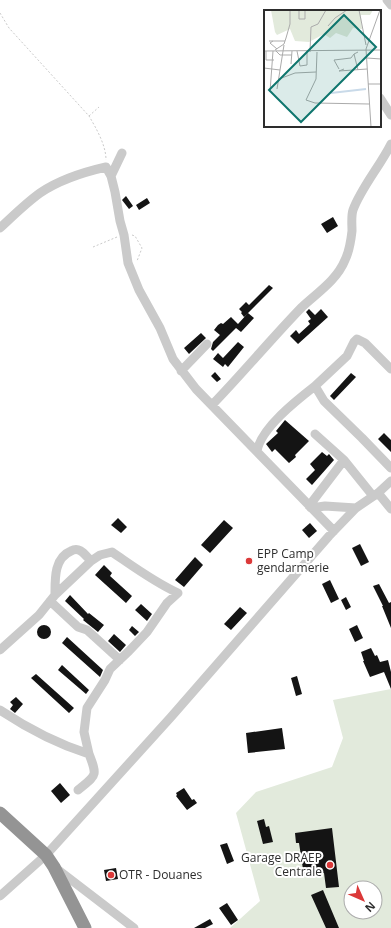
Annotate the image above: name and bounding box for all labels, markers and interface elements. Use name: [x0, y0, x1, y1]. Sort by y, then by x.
inset map: [264, 10, 381, 127]
place label: EPP Camp gendarmerie: [257, 545, 329, 576]
marker: EPP Camp gendarmerie: [244, 556, 254, 566]
place label: Garage DRAEP Centrale: [241, 849, 322, 880]
marker: Garage DRAEP Centrale: [325, 860, 335, 870]
place label: OTR - Douanes: [119, 866, 202, 883]
marker: OTR - Douanes: [106, 870, 116, 880]
north arrow: [343, 880, 383, 920]
text: N: [362, 899, 379, 916]

